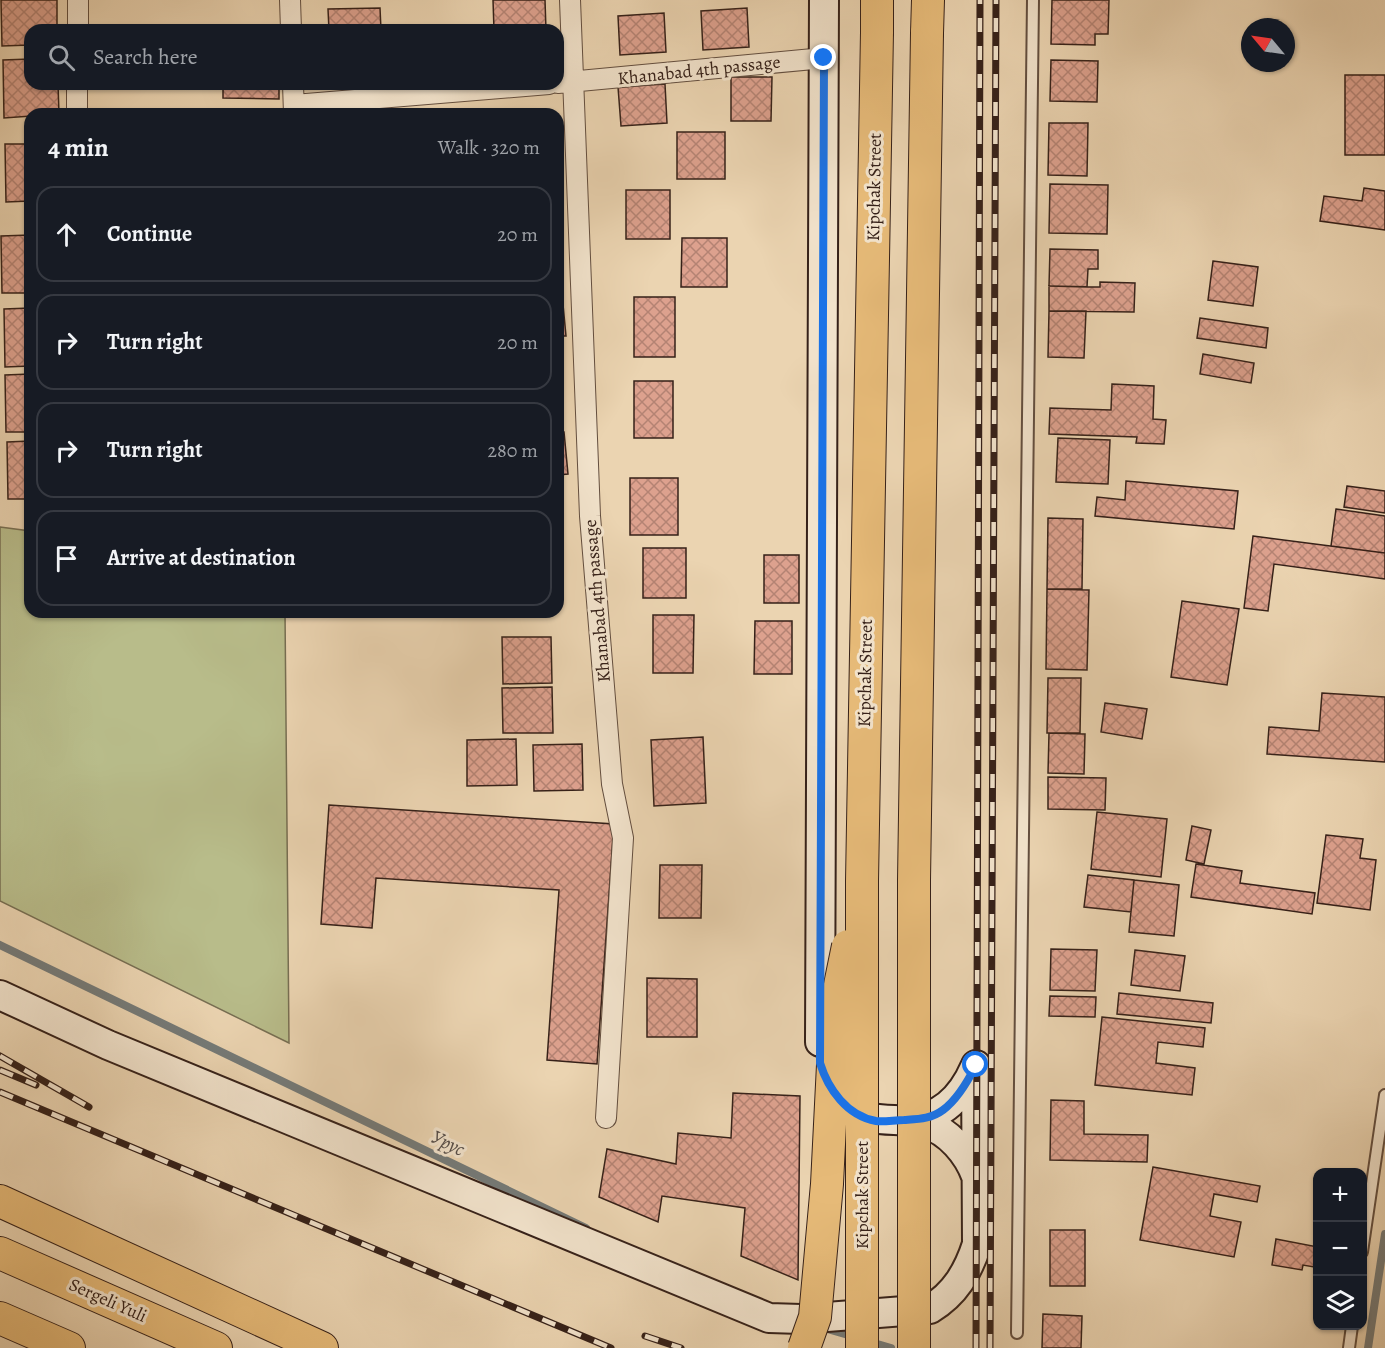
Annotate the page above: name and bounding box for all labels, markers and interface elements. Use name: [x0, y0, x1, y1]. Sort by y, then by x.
north arrow: [1241, 18, 1295, 72]
search box: [24, 24, 564, 90]
icon: search: [45, 41, 78, 74]
text: Search here: [93, 42, 198, 72]
route end: [810, 44, 836, 70]
street label: Khanabad 4th passage: [616, 50, 782, 90]
text: 4 min: [48, 130, 109, 165]
street label: Kipchak Street: [861, 133, 887, 241]
text: Walk · 320 m: [438, 134, 540, 161]
icon: ahead: [50, 218, 83, 251]
text: Continue: [107, 219, 192, 249]
text: 20 m: [497, 221, 538, 248]
icon: right: [50, 326, 83, 359]
text: Turn right: [107, 327, 203, 357]
text: 20 m: [497, 329, 538, 356]
icon: right: [50, 434, 83, 467]
text: Turn right: [107, 435, 203, 465]
text: 280 m: [488, 437, 538, 464]
street label: Khanabad 4th passage: [578, 519, 616, 683]
icon: arrive: [50, 542, 83, 575]
text: Arrive at destination: [107, 543, 296, 573]
street label: Kipchak Street: [852, 619, 878, 727]
route start: [962, 1051, 988, 1077]
water label: Урус: [427, 1123, 469, 1163]
street label: Kipchak Street: [850, 1141, 874, 1249]
map controls: [1313, 1168, 1367, 1330]
button: +: [1313, 1168, 1367, 1222]
button: −: [1313, 1222, 1367, 1276]
street label: Sergeli Yuli: [65, 1272, 151, 1328]
button: layers: [1313, 1276, 1367, 1330]

